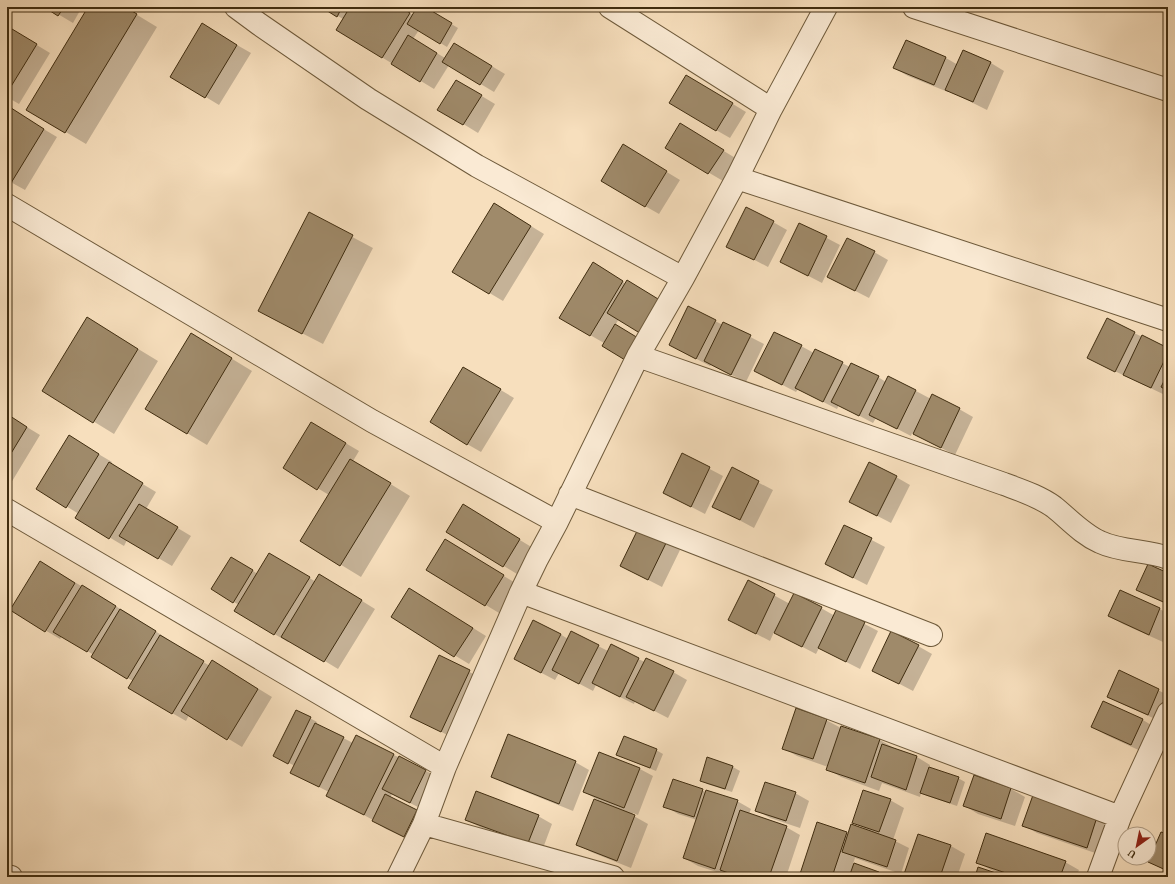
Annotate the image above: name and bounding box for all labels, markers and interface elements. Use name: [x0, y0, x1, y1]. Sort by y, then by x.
north arrow: [1117, 826, 1157, 866]
text: U: [1124, 845, 1139, 863]

